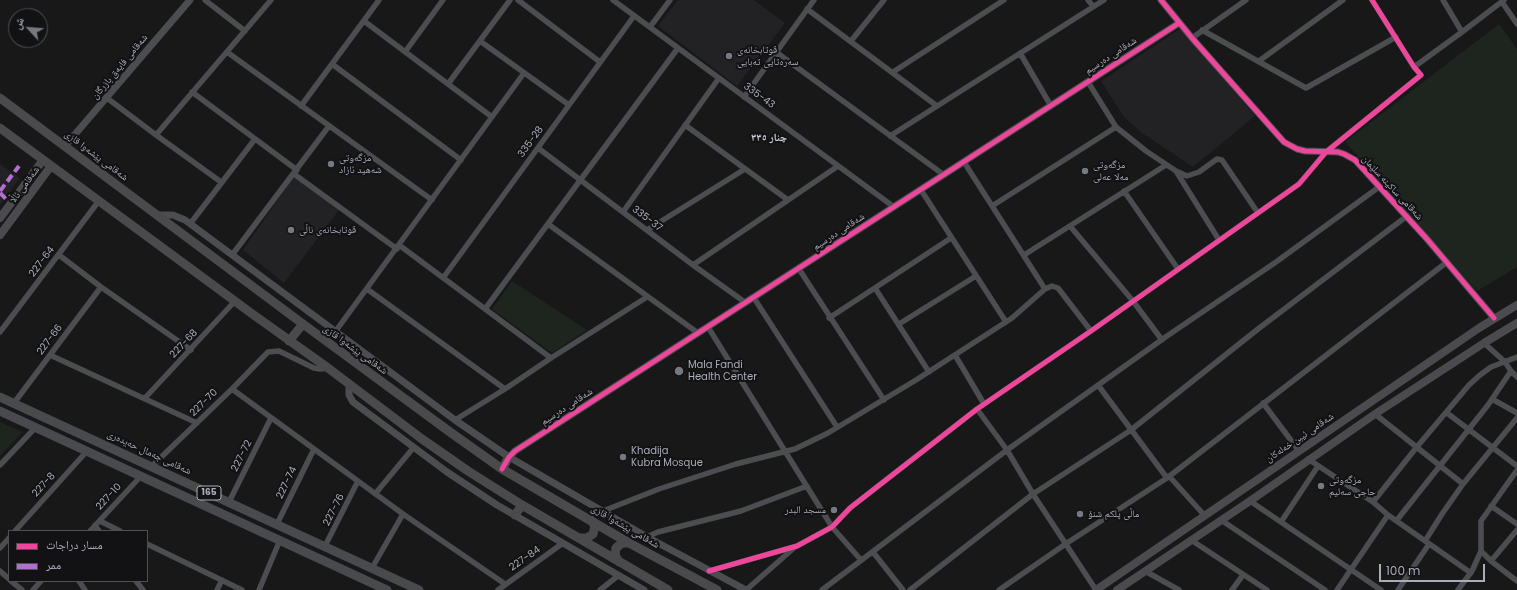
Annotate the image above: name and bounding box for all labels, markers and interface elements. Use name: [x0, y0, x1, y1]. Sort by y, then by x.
north arrow: [8, 8, 48, 48]
text: ش: [8, 14, 28, 32]
street label: شەقامی فایەق بازرگان: [89, 32, 151, 102]
street label: شەقامی دەرسیم: [1083, 35, 1139, 77]
place label: قوتابخانەی سەرەتایی تەبایی: [737, 44, 798, 68]
marker: قوتابخانەی سەرەتایی تەبایی: [724, 51, 734, 61]
street label: 335-43: [741, 81, 777, 111]
street label: 335-28: [516, 124, 546, 160]
street label: شەقامی پێشەوا قازی: [62, 128, 130, 184]
district label: چنار ٣٣٥: [751, 131, 787, 145]
place label: مزگەوتی شەهید ئازاد: [339, 152, 382, 176]
street label: شەقامی ساکینە سلێمان: [1359, 153, 1425, 223]
marker: مزگەوتی شەهید ئازاد: [326, 159, 336, 169]
place label: مزگەوتی مەلا عەلی: [1093, 159, 1128, 182]
street label: شه‌قامی ئاڵا: [7, 164, 43, 206]
marker: مزگەوتی مەلا عەلی: [1080, 166, 1090, 176]
street label: 335-37: [629, 204, 665, 234]
street label: شەقامی دەرسیم: [811, 211, 867, 253]
place label: قوتابخانەی ناڵی: [299, 224, 356, 236]
marker: قوتابخانەی ناڵی: [286, 225, 296, 235]
street label: 227-64: [27, 244, 57, 280]
street label: 227-66: [35, 322, 65, 358]
street label: شەقامی پێشەوا قازی: [320, 323, 390, 377]
street label: 227-68: [168, 327, 200, 361]
place label: Mala Fandi Health Center: [688, 359, 757, 382]
marker: Mala Fandi Health Center: [673, 365, 685, 377]
street label: شەقامی دەرسیم: [539, 386, 595, 428]
street label: 227-70: [188, 387, 220, 419]
street label: شەقامی ئیبن خەلەکان: [1264, 411, 1336, 465]
street label: شەقامی جەمال حەیدەری: [105, 428, 193, 478]
street label: 227-72: [229, 438, 255, 474]
place label: Khadija Kubra Mosque: [631, 445, 703, 468]
marker: Khadija Kubra Mosque: [618, 452, 628, 462]
street label: 227-74: [274, 465, 300, 501]
street label: 227-8: [30, 470, 58, 500]
place label: مزگەوتی حاجی سەلیم: [1329, 474, 1376, 498]
street label: 227-10: [94, 481, 124, 513]
marker: مزگەوتی حاجی سەلیم: [1316, 481, 1326, 491]
road number: 165: [197, 486, 221, 500]
street label: 227-76: [321, 492, 347, 528]
street label: شەقامی پێشەوا قازی: [589, 503, 661, 551]
place label: مسجد البدر: [785, 504, 826, 516]
marker: مسجد البدر: [829, 505, 839, 515]
place label: ماڵی پلکم شنۆ: [1088, 508, 1139, 520]
marker: ماڵی پلکم شنۆ: [1075, 509, 1085, 519]
legend: [8, 530, 148, 582]
text: مسار دراجات: [46, 536, 103, 553]
street label: 227-84: [507, 544, 543, 574]
text: ممر: [46, 556, 61, 573]
scale bar: [1381, 556, 1487, 582]
text: 100 m: [1386, 562, 1420, 579]

